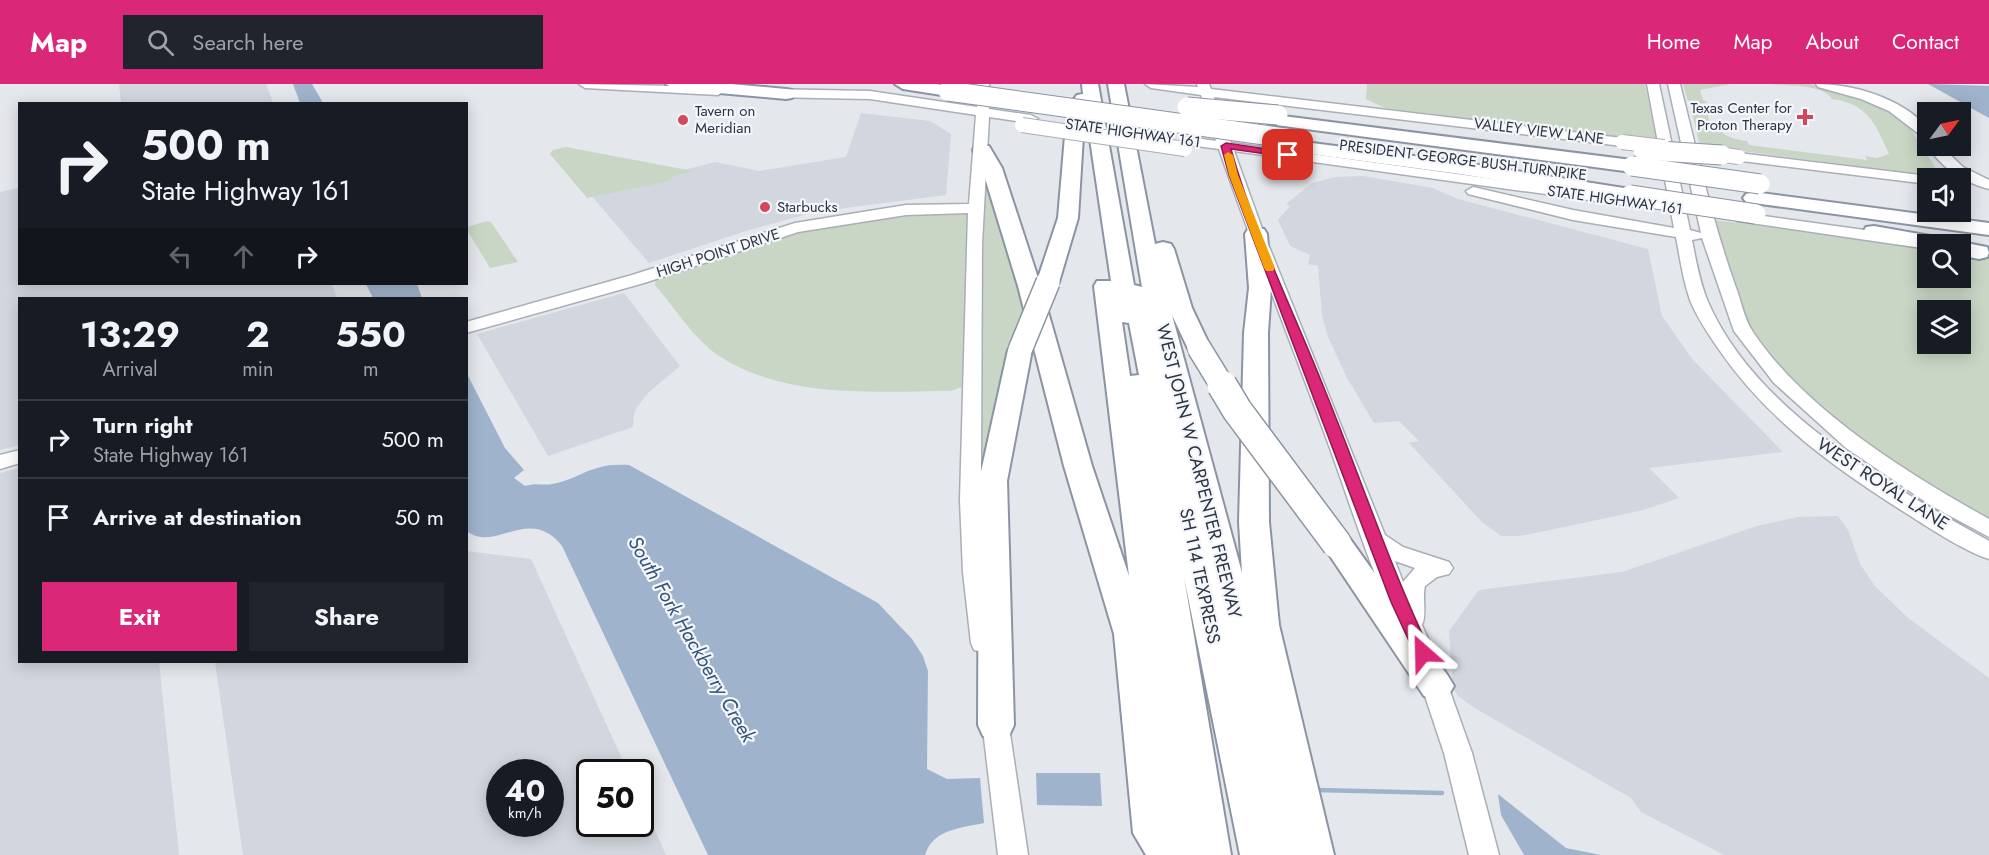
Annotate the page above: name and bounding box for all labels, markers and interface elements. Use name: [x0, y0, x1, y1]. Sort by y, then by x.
search box: [123, 15, 543, 69]
text: Map: [30, 22, 87, 63]
icon: search: [144, 26, 177, 59]
text: Search here: [192, 26, 304, 58]
text: Home: [1647, 27, 1700, 57]
text: Map: [1733, 27, 1773, 57]
text: About: [1806, 27, 1859, 57]
text: Contact: [1892, 27, 1959, 57]
place label: Texas Center for Proton Therapy: [1690, 97, 1793, 136]
place label: Tavern on Meridian: [695, 100, 755, 139]
north arrow: [1917, 102, 1971, 156]
map controls: [1917, 102, 1971, 354]
marker: Texas Center for Proton Therapy: [1796, 108, 1814, 126]
street label: VALLEY VIEW LANE: [1473, 112, 1605, 150]
marker: Tavern on Meridian: [676, 113, 690, 127]
street label: STATE HIGHWAY 161: [1064, 113, 1202, 153]
text: 500 m: [141, 115, 271, 176]
icon: right: [42, 126, 120, 204]
pin: [1262, 129, 1313, 180]
street label: PRESIDENT GEORGE BUSH TURNPIKE: [1338, 134, 1588, 186]
icon: arrive: [1271, 138, 1304, 171]
button: sound: [1917, 168, 1971, 222]
text: State Highway 161: [141, 171, 351, 210]
street label: STATE HIGHWAY 161: [1546, 180, 1684, 220]
place label: Starbucks: [777, 196, 837, 218]
marker: Starbucks: [758, 200, 772, 214]
street label: HIGH POINT DRIVE: [653, 223, 783, 283]
button: search: [1917, 234, 1971, 288]
icon: left: [164, 240, 197, 273]
icon: ahead: [227, 240, 260, 273]
icon: right: [290, 240, 323, 273]
button: layers: [1917, 300, 1971, 354]
text: 13:29: [80, 308, 180, 360]
text: 2: [246, 308, 270, 360]
text: 550: [336, 308, 406, 360]
street label: WEST JOHN W CARPENTER FREEWAY: [1150, 321, 1248, 622]
text: Arrival: [103, 355, 158, 384]
text: min: [242, 355, 273, 384]
text: m: [363, 355, 379, 384]
text: Turn right: [93, 409, 193, 441]
icon: right: [42, 423, 75, 456]
text: 500 m: [381, 423, 444, 455]
street label: WEST ROYAL LANE: [1812, 431, 1954, 537]
text: State Highway 161: [93, 441, 248, 470]
icon: arrive: [42, 501, 75, 534]
text: Arrive at destination: [93, 501, 302, 533]
text: 50 m: [395, 501, 444, 533]
street label: SH 114 TEXPRESS: [1173, 506, 1227, 646]
water label: South Fork Hackberry Creek: [621, 531, 763, 749]
button: Exit: [42, 582, 237, 651]
button: Share: [249, 582, 444, 651]
position arrow: [1391, 621, 1455, 685]
speed limit sign: 50: [576, 759, 654, 837]
text: 40: [505, 769, 545, 812]
text: km/h: [508, 802, 542, 824]

